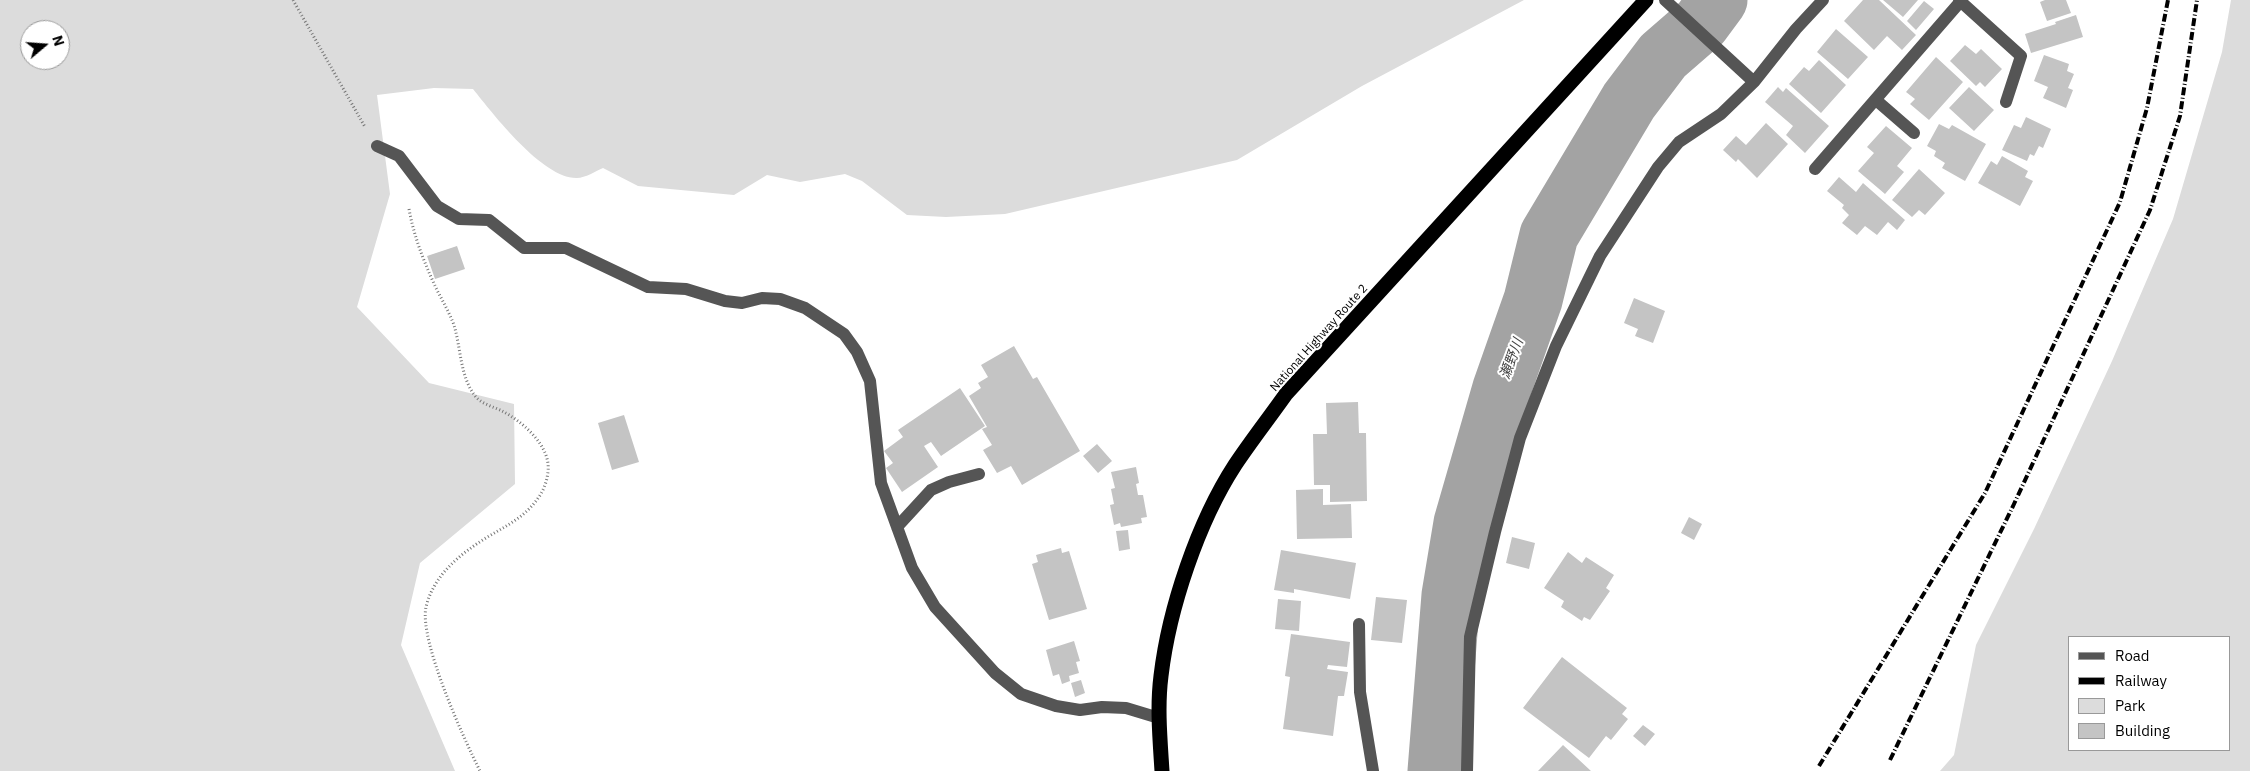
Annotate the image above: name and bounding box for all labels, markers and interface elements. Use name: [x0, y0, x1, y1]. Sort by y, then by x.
north arrow: [20, 20, 70, 70]
text: N: [48, 33, 68, 48]
street label: National Highway Route 2: [1267, 282, 1371, 394]
water label: 瀬野川: [1497, 336, 1527, 382]
legend: [2068, 636, 2230, 751]
text: Road: [2115, 646, 2150, 665]
text: Railway: [2115, 671, 2167, 690]
text: Park: [2115, 696, 2145, 715]
text: Building: [2115, 721, 2170, 740]

